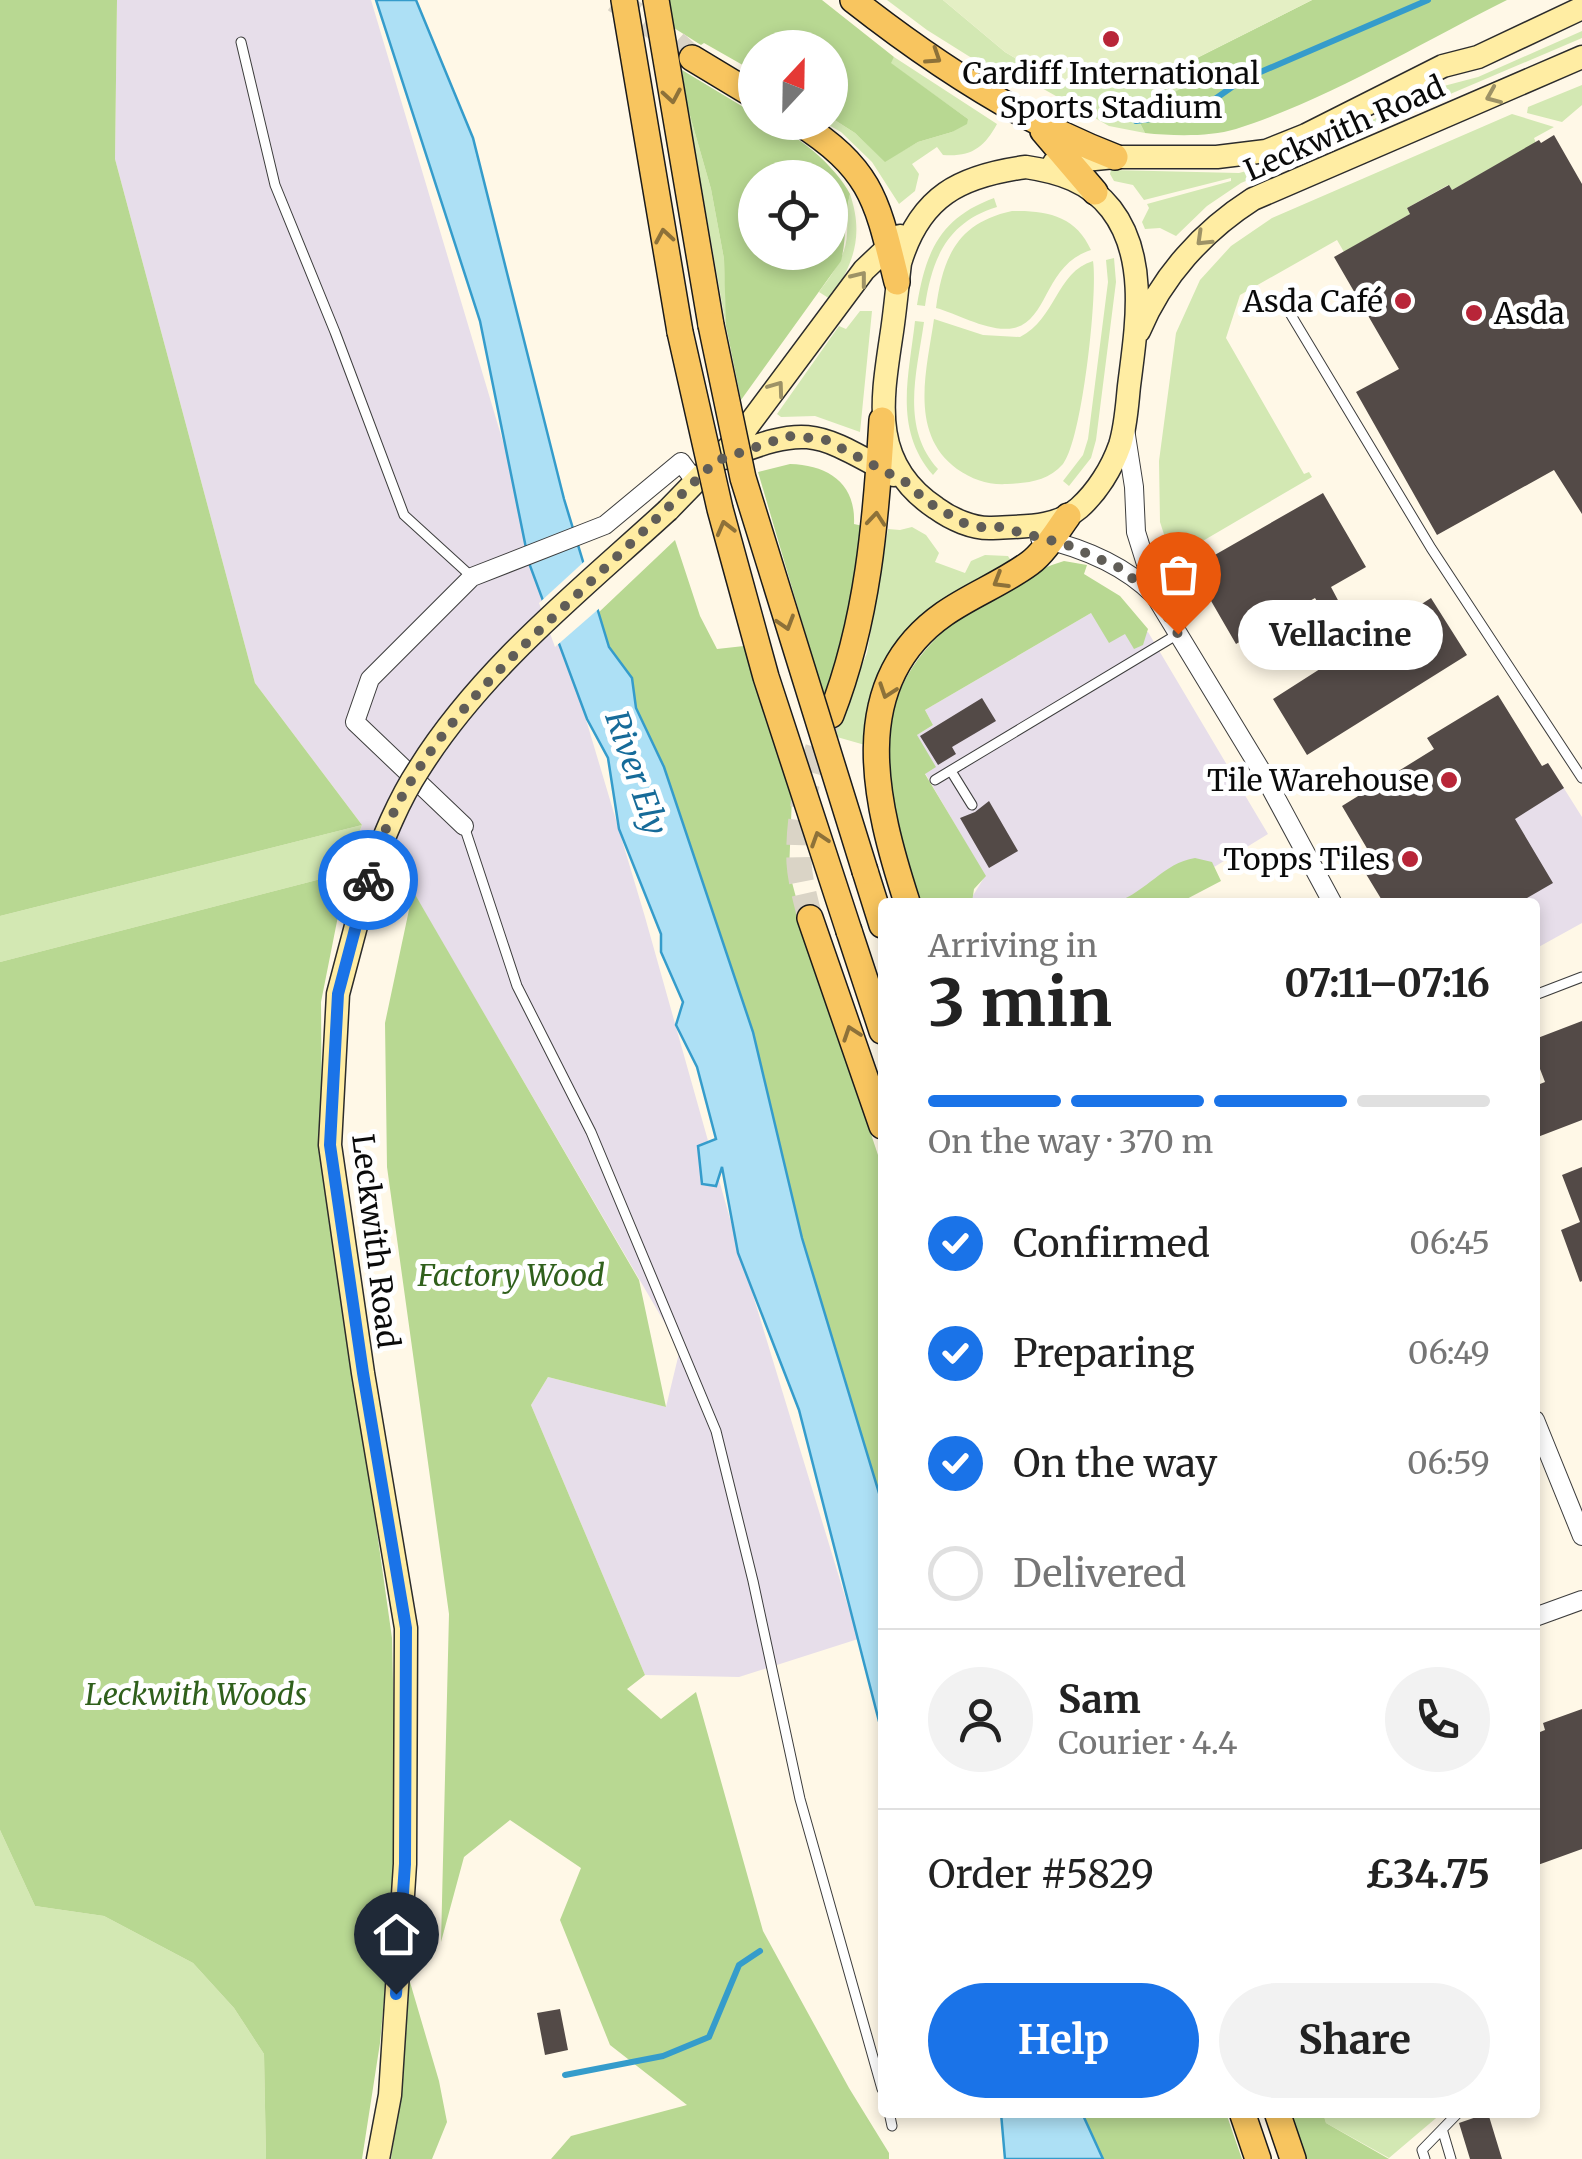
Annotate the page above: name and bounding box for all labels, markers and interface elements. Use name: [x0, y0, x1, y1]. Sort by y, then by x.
marker: Cardiff International Sports Stadium: [1100, 28, 1122, 50]
north arrow: [738, 30, 848, 140]
map controls: [738, 30, 848, 270]
one-way arrow: [924, 45, 942, 64]
place label: Cardiff International Sports Stadium: [962, 54, 1260, 126]
street label: Leckwith Road: [1238, 67, 1450, 189]
one-way arrow: [1485, 84, 1503, 104]
one-way arrow: [661, 88, 682, 104]
button: locate: [738, 160, 848, 270]
one-way arrow: [654, 227, 675, 244]
one-way arrow: [1196, 227, 1214, 245]
one-way arrow: [848, 271, 866, 289]
place label: Asda Café: [1242, 282, 1383, 320]
marker: Asda Café: [1392, 290, 1414, 312]
place label: Asda: [1493, 294, 1565, 332]
marker: Asda: [1463, 302, 1485, 324]
one-way arrow: [766, 381, 783, 399]
one-way arrow: [864, 511, 886, 527]
one-way arrow: [716, 519, 737, 537]
pin: [1136, 532, 1221, 635]
icon: bag: [1151, 547, 1206, 602]
one-way arrow: [993, 569, 1011, 588]
callout: Vellacine: [1238, 599, 1443, 669]
one-way arrow: [774, 614, 795, 631]
text: Vellacine: [1269, 615, 1412, 655]
one-way arrow: [878, 682, 899, 699]
water label: River Ely: [596, 706, 676, 840]
place label: Tile Warehouse: [1207, 761, 1429, 799]
marker: Tile Warehouse: [1438, 769, 1460, 791]
courier: [318, 830, 418, 930]
one-way arrow: [810, 831, 830, 848]
place label: Topps Tiles: [1223, 840, 1390, 878]
marker: Topps Tiles: [1399, 848, 1421, 870]
icon: bike: [341, 853, 396, 908]
text: Arriving in: [928, 926, 1097, 966]
text: 07:11–07:16: [1284, 960, 1490, 1007]
text: 3 min: [928, 962, 1112, 1044]
one-way arrow: [843, 1026, 863, 1043]
text: On the way · 370 m: [928, 1122, 1213, 1162]
street label: Leckwith Road: [344, 1132, 408, 1350]
icon: check: [928, 1216, 983, 1271]
text: Confirmed: [1013, 1220, 1210, 1267]
text: 06:45: [1409, 1223, 1490, 1263]
park label: Factory Wood: [417, 1256, 605, 1294]
icon: check: [928, 1326, 983, 1381]
text: Preparing: [1013, 1330, 1195, 1377]
text: 06:49: [1408, 1333, 1490, 1373]
icon: check: [928, 1436, 983, 1491]
text: On the way: [1013, 1440, 1217, 1487]
text: 06:59: [1407, 1443, 1490, 1483]
text: Delivered: [1013, 1550, 1186, 1597]
button: person: [928, 1667, 1033, 1772]
button: phone: [1385, 1667, 1490, 1772]
park label: Leckwith Woods: [85, 1675, 307, 1713]
text: Sam: [1058, 1676, 1141, 1723]
text: Courier · 4.4: [1058, 1723, 1238, 1763]
text: Order #5829: [928, 1851, 1154, 1898]
text: £34.75: [1365, 1851, 1490, 1898]
pin: [354, 1892, 439, 1995]
icon: home: [369, 1907, 424, 1962]
button: Help: [928, 1983, 1199, 2098]
button: Share: [1219, 1983, 1490, 2098]

